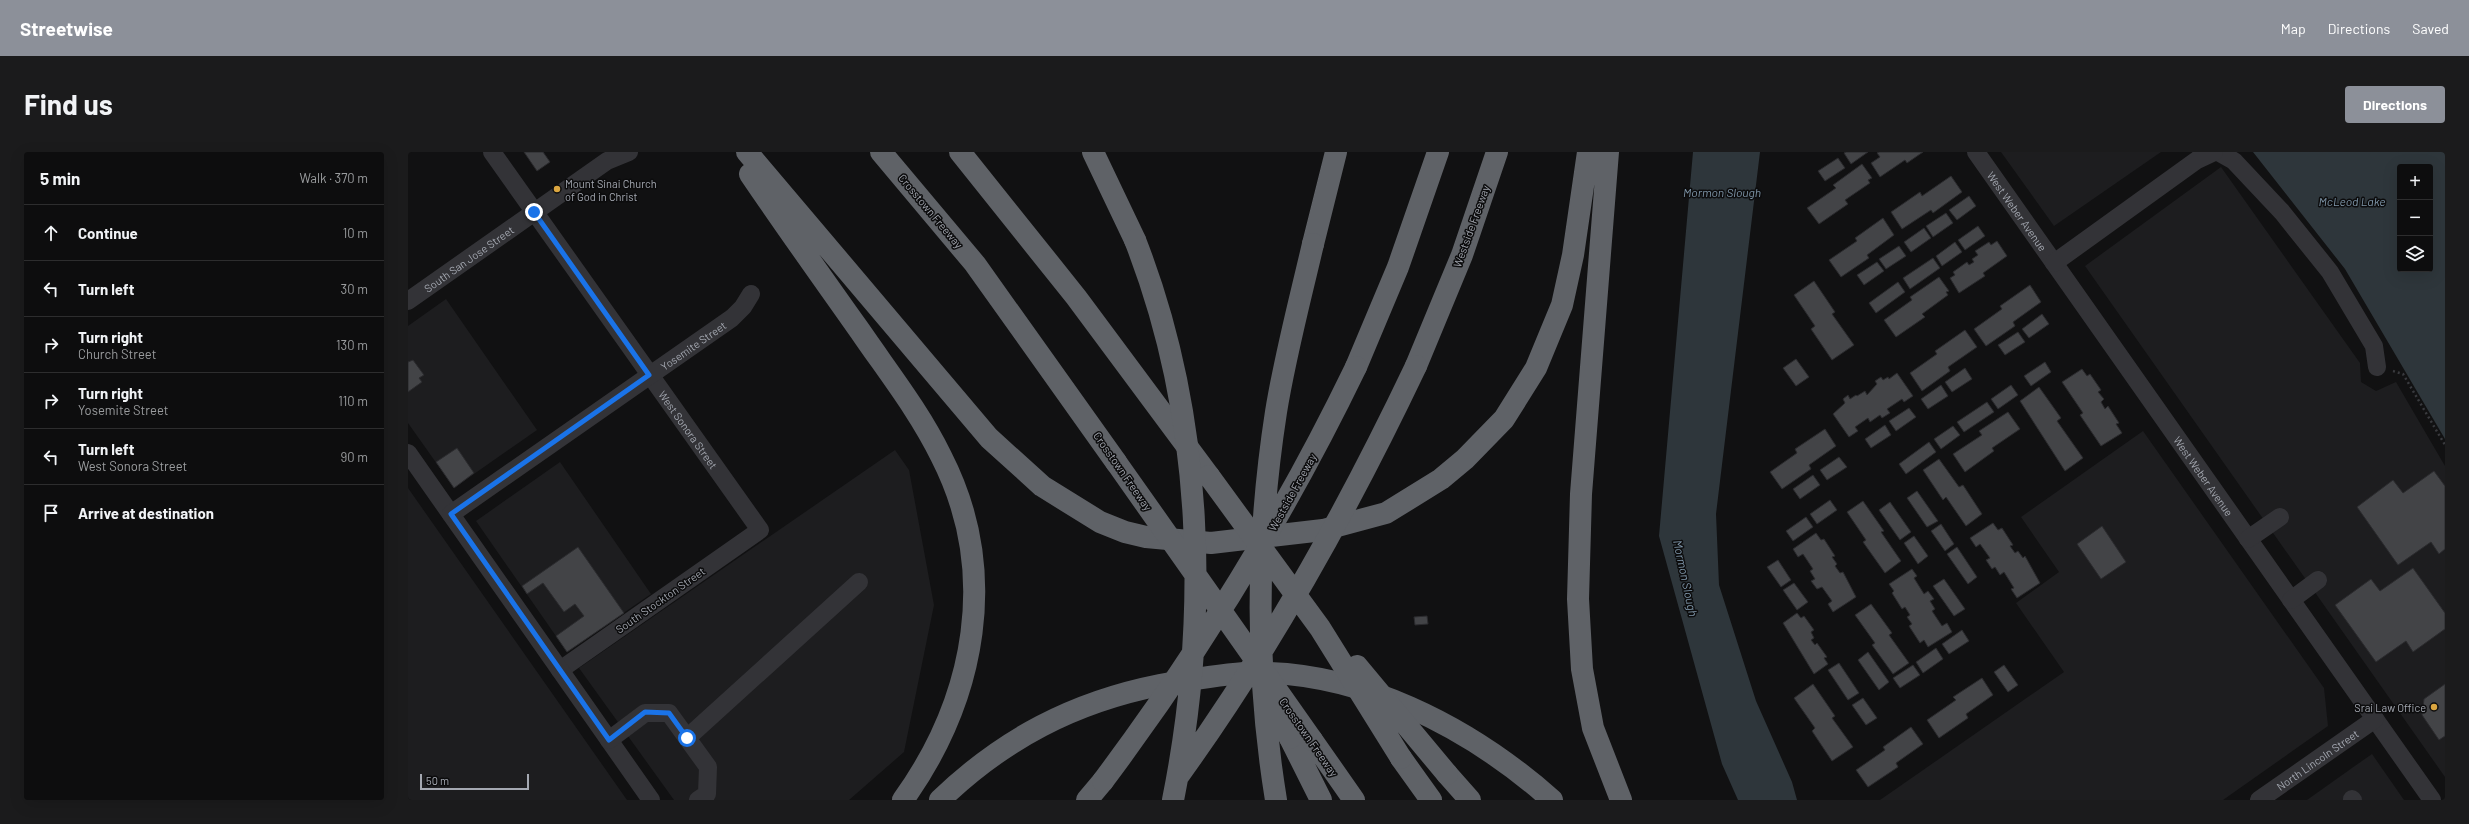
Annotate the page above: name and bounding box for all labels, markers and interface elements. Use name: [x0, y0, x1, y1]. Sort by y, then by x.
text: Streetwise: [20, 17, 113, 40]
text: Map: [2281, 20, 2306, 37]
text: Directions: [2328, 20, 2390, 37]
text: Saved: [2412, 20, 2449, 37]
button: Directions: [2345, 86, 2445, 123]
text: Find us: [24, 87, 113, 121]
map controls: [2397, 164, 2433, 272]
button: +: [2397, 164, 2433, 200]
text: 5 min: [40, 168, 80, 188]
street label: West Weber Avenue: [1985, 169, 2050, 253]
text: Walk · 370 m: [300, 170, 368, 186]
street label: Crosstown Freeway: [896, 171, 966, 251]
place label: Mount Sinai Church of God in Christ: [565, 177, 657, 203]
street label: Westside Freeway: [1450, 183, 1492, 269]
marker: Mount Sinai Church of God in Christ: [552, 184, 562, 194]
water label: Mormon Slough: [1683, 185, 1761, 199]
water label: McLeod Lake: [2319, 194, 2386, 208]
button: −: [2397, 200, 2433, 236]
route end: [525, 203, 543, 221]
icon: ahead: [40, 222, 62, 244]
street label: South San Jose Street: [421, 222, 516, 294]
text: Continue: [78, 224, 138, 242]
text: 10 m: [343, 225, 368, 241]
button: layers: [2397, 236, 2433, 272]
icon: left: [40, 278, 62, 300]
text: Turn left: [78, 280, 134, 298]
text: 30 m: [341, 281, 368, 297]
street label: Yosemite Street: [658, 318, 728, 372]
text: Turn right: [78, 328, 143, 346]
icon: right: [40, 334, 62, 356]
text: 130 m: [336, 337, 368, 353]
text: Church Street: [78, 346, 156, 362]
text: Turn right: [78, 384, 143, 402]
street label: West Sonora Street: [657, 388, 721, 471]
icon: right: [40, 390, 62, 412]
text: 110 m: [338, 393, 368, 409]
text: Yosemite Street: [78, 402, 168, 418]
street label: Crosstown Freeway: [1091, 429, 1155, 513]
street label: West Weber Avenue: [2171, 433, 2236, 518]
text: Turn left: [78, 440, 134, 458]
icon: left: [40, 446, 62, 468]
text: 90 m: [341, 449, 368, 465]
street label: Westside Freeway: [1265, 451, 1319, 533]
text: West Sonora Street: [78, 458, 187, 474]
icon: arrive: [40, 502, 62, 524]
text: Arrive at destination: [78, 504, 214, 522]
water label: Mormon Slough: [1671, 538, 1701, 618]
street label: South Stockton Street: [613, 564, 707, 636]
street label: Crosstown Freeway: [1277, 695, 1341, 779]
place label: Srai Law Office: [2354, 701, 2426, 714]
marker: Srai Law Office: [2429, 702, 2439, 712]
street label: North Lincoln Street: [2274, 726, 2361, 792]
route start: [678, 729, 696, 747]
scale bar: [420, 772, 529, 791]
text: 50 m: [426, 774, 449, 787]

